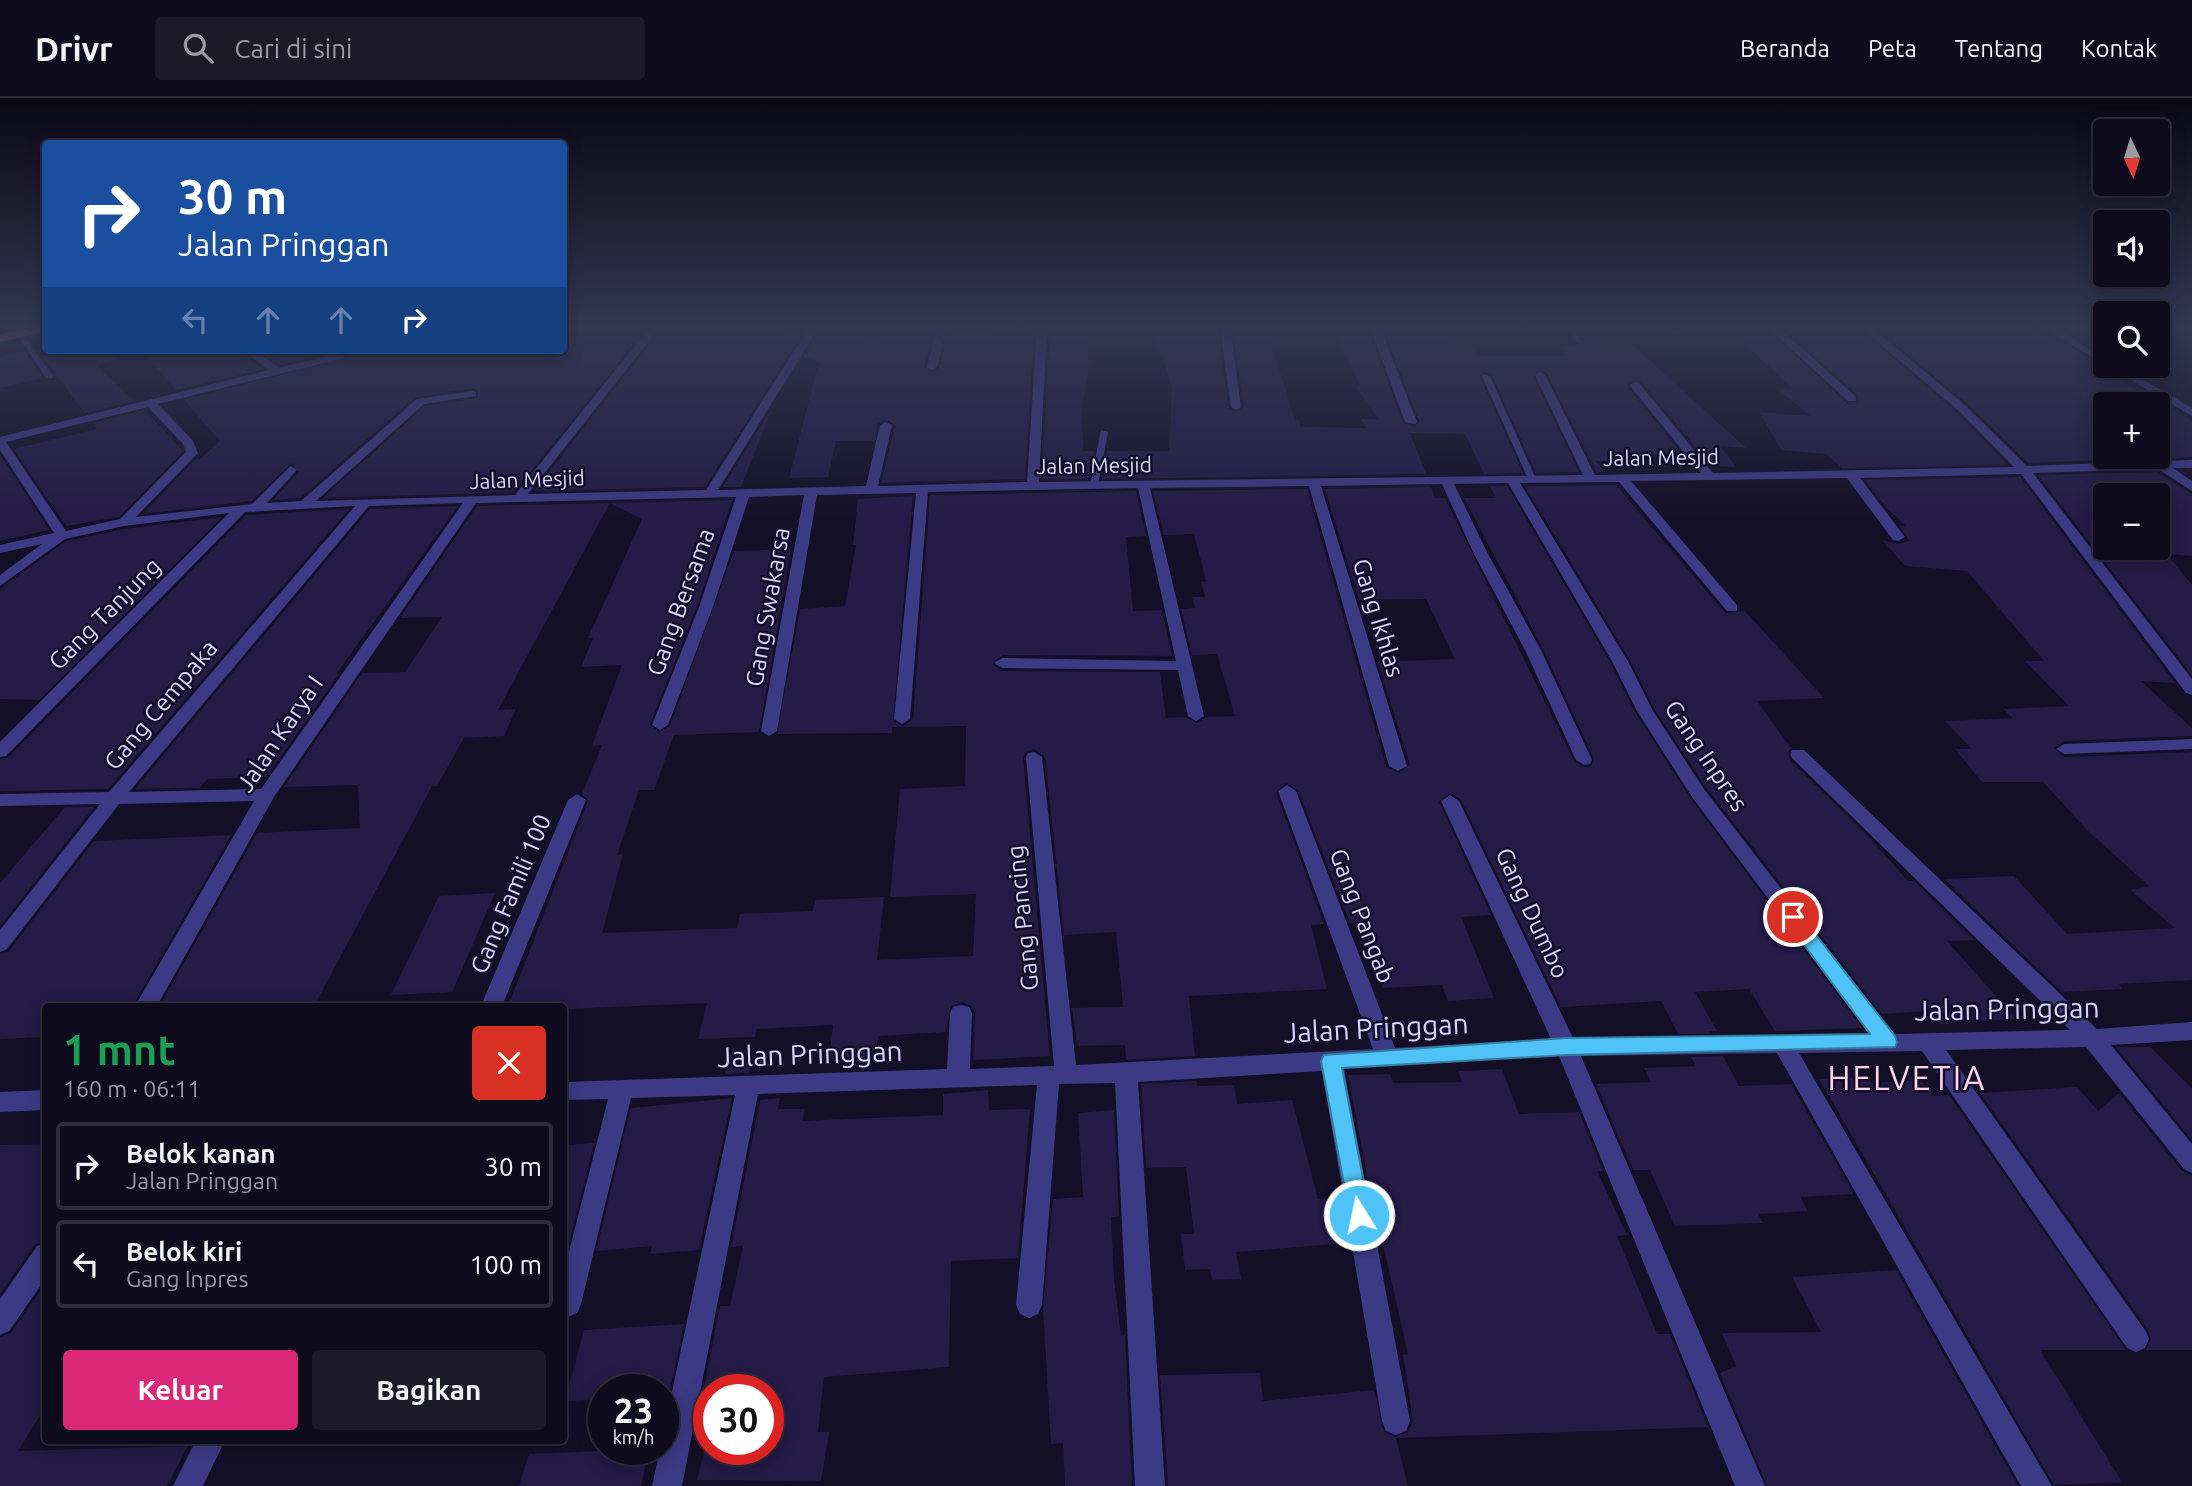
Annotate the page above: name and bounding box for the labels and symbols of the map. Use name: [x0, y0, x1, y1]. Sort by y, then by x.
north arrow: [2093, 119, 2170, 196]
street label: Jalan Mesjid: [1603, 444, 1719, 470]
street label: Jalan Mesjid: [1036, 452, 1152, 478]
street label: Jalan Mesjid: [469, 465, 585, 493]
street label: Gang Bersama: [641, 525, 720, 679]
street label: Gang Swakarsa: [740, 525, 795, 689]
street label: Gang Tanjung: [43, 552, 166, 675]
street label: Gang Ikhlas: [1348, 555, 1409, 680]
street label: Gang Cempaka: [99, 634, 223, 775]
street label: Jalan Karya I: [231, 671, 328, 797]
street label: Gang Inpres: [1659, 695, 1753, 816]
street label: Gang Famili 100: [465, 810, 556, 977]
street label: Gang Dumbo: [1490, 843, 1574, 982]
street label: Gang Pancing: [1001, 844, 1044, 992]
street label: Gang Pangab: [1324, 845, 1400, 987]
pin: [1763, 887, 1823, 947]
street label: Jalan Pringgan: [1914, 991, 2100, 1026]
street label: Jalan Pringgan: [1283, 1007, 1469, 1048]
street label: Jalan Pringgan: [717, 1035, 903, 1072]
district label: HELVETIA: [1827, 1059, 1987, 1096]
position arrow: [1322, 1178, 1396, 1252]
speed limit sign: 30: [693, 1374, 784, 1465]

